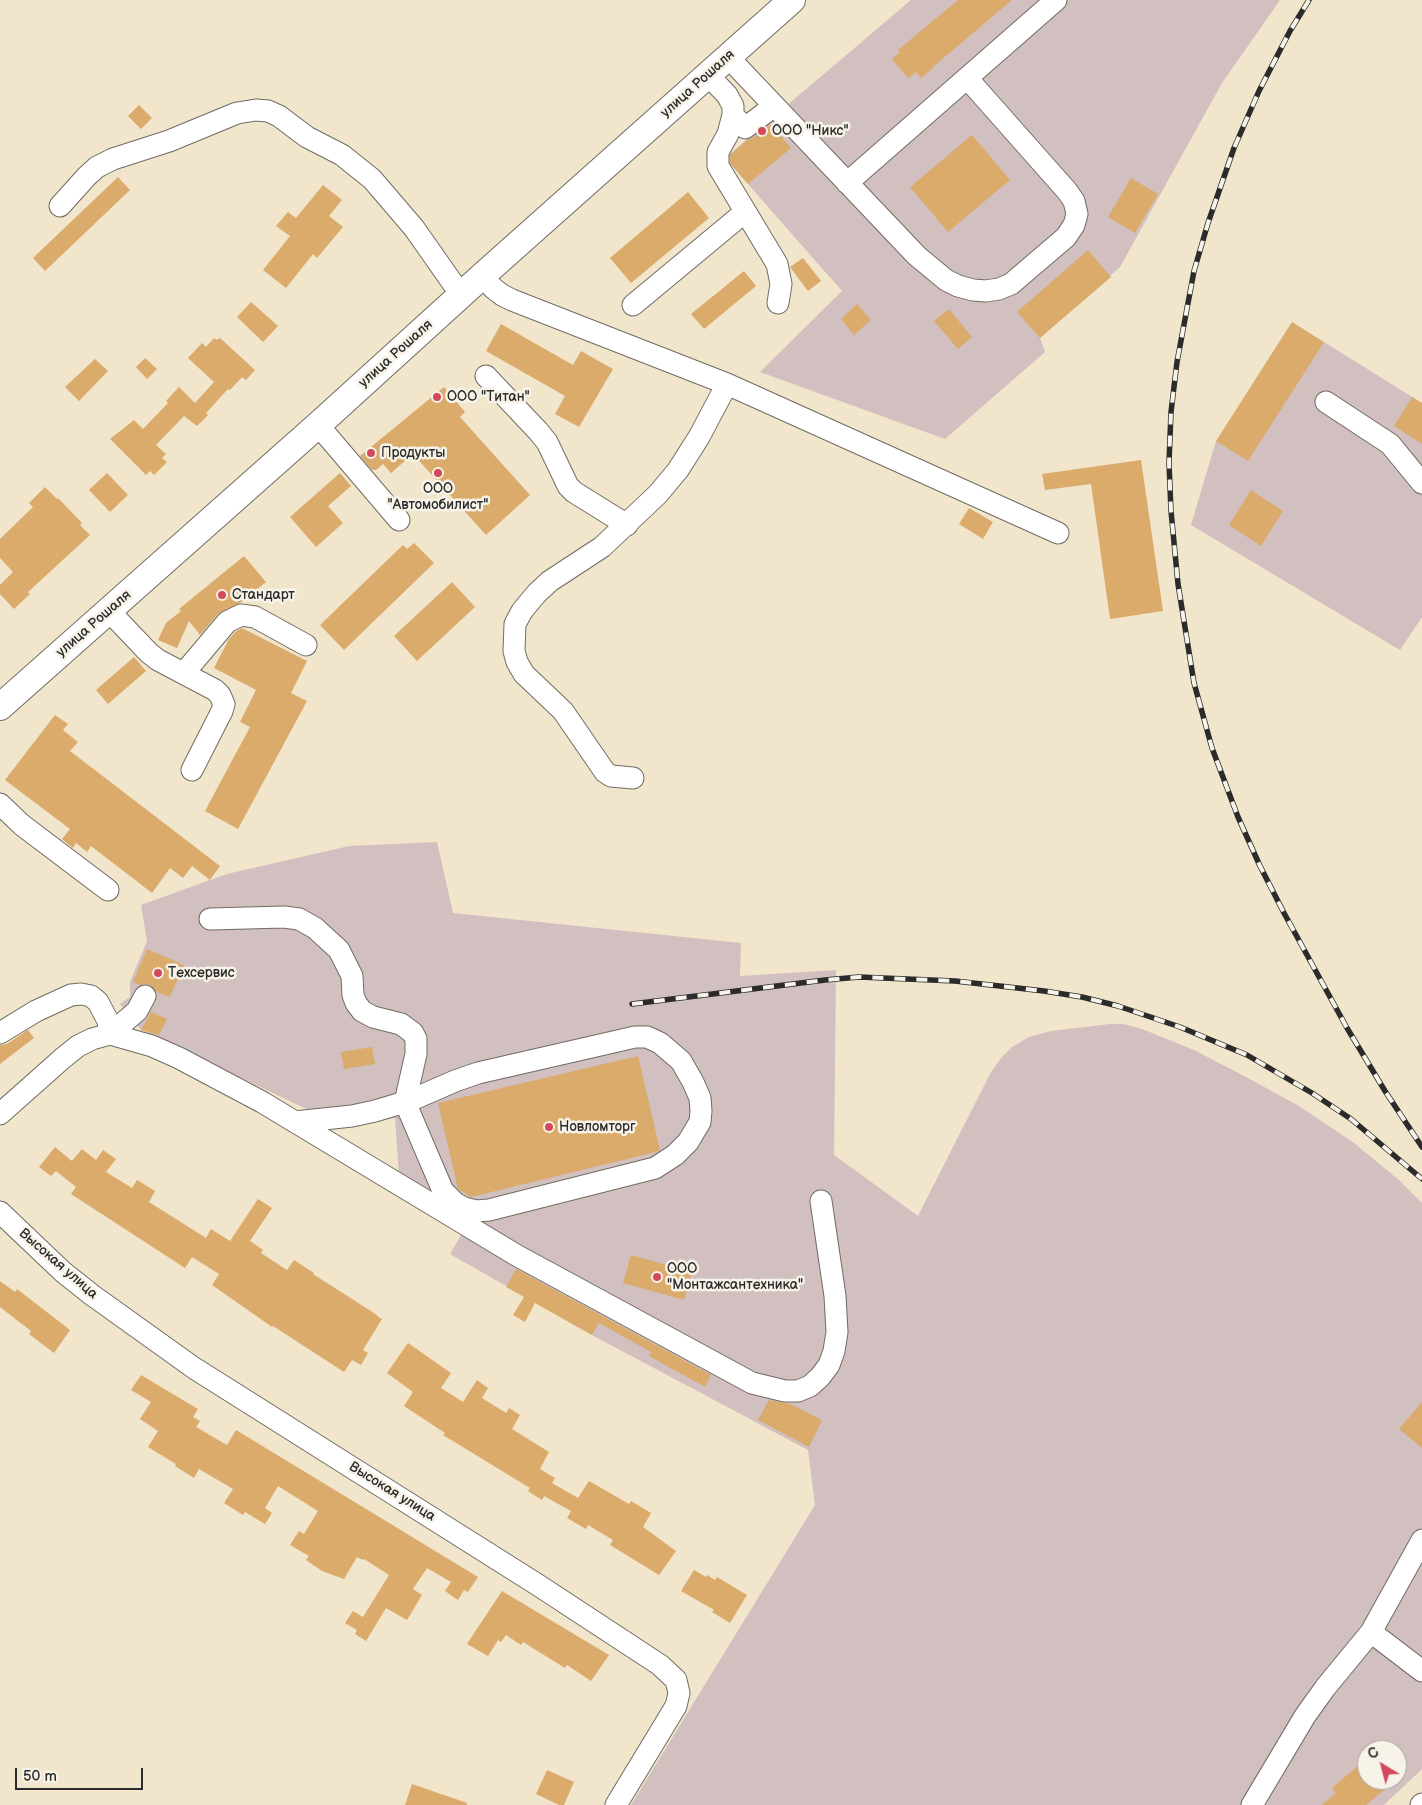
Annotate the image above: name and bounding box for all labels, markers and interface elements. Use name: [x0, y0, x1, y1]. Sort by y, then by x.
street label: улица Рошаля: [658, 46, 738, 122]
place label: ООО "Никс": [772, 123, 849, 139]
marker: ООО "Никс": [756, 125, 768, 137]
street label: улица Рошаля: [356, 316, 436, 392]
place label: ООО "Титан": [447, 389, 530, 405]
marker: ООО "Титан": [431, 391, 443, 403]
place label: Продукты: [381, 445, 445, 461]
marker: Продукты: [365, 447, 377, 459]
marker: ООО "Автомобилист": [432, 467, 444, 479]
place label: ООО "Автомобилист": [388, 481, 488, 514]
street label: улица Рошаля: [53, 587, 135, 661]
place label: Стандарт: [232, 587, 295, 603]
marker: Стандарт: [216, 589, 228, 601]
place label: Техсервис: [168, 965, 235, 981]
marker: Техсервис: [152, 967, 164, 979]
place label: Новломторг: [559, 1119, 635, 1135]
marker: Новломторг: [543, 1121, 555, 1133]
street label: Высокая улица: [15, 1225, 101, 1303]
place label: ООО "Монтажсантехника": [667, 1261, 803, 1294]
marker: ООО "Монтажсантехника": [651, 1271, 663, 1283]
street label: Высокая улица: [346, 1459, 438, 1525]
north arrow: [1357, 1740, 1407, 1790]
text: С: [1364, 1744, 1382, 1763]
scale bar: [18, 1758, 145, 1790]
text: 50 m: [23, 1767, 57, 1786]

